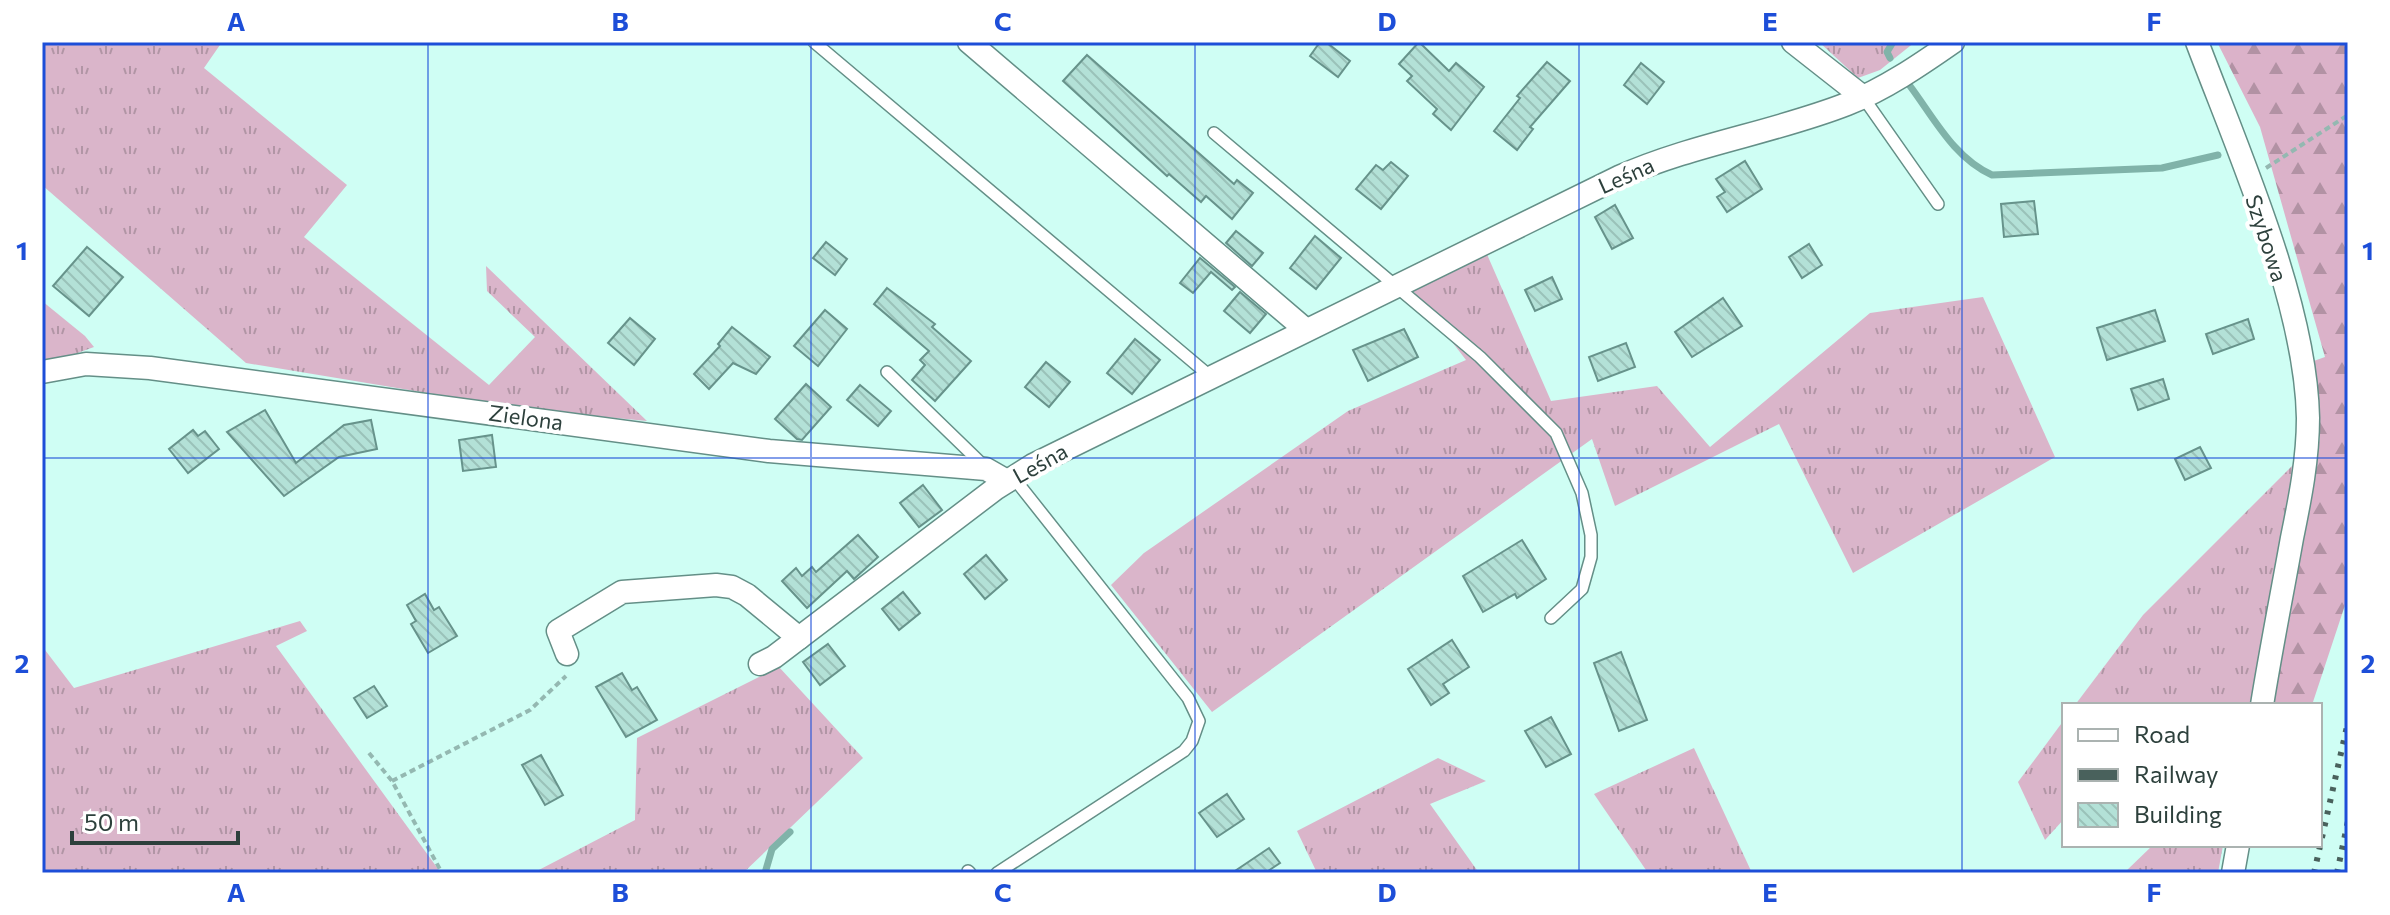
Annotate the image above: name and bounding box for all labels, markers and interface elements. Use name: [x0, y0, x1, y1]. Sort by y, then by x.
text: A: [227, 5, 246, 36]
text: B: [611, 5, 629, 36]
text: C: [994, 5, 1012, 36]
text: D: [1377, 5, 1397, 36]
text: E: [1762, 5, 1778, 36]
text: F: [2146, 5, 2162, 36]
street label: Leśna: [1594, 151, 1658, 199]
street label: Szybowa: [2240, 191, 2294, 285]
text: 1: [16, 234, 28, 265]
text: 1: [2362, 234, 2374, 265]
street label: Zielona: [487, 398, 565, 436]
street label: Leśna: [1008, 437, 1072, 489]
text: 2: [15, 647, 29, 678]
text: 2: [2361, 647, 2375, 678]
legend: [2062, 703, 2322, 847]
text: Road: [2134, 719, 2190, 748]
text: Railway: [2134, 759, 2219, 788]
scale bar: [72, 795, 238, 845]
text: Building: [2134, 799, 2222, 828]
text: 50 m: [84, 807, 139, 836]
text: A: [227, 876, 246, 907]
text: B: [611, 876, 629, 907]
text: C: [994, 876, 1012, 907]
text: D: [1377, 876, 1397, 907]
text: E: [1762, 876, 1778, 907]
text: F: [2146, 876, 2162, 907]

